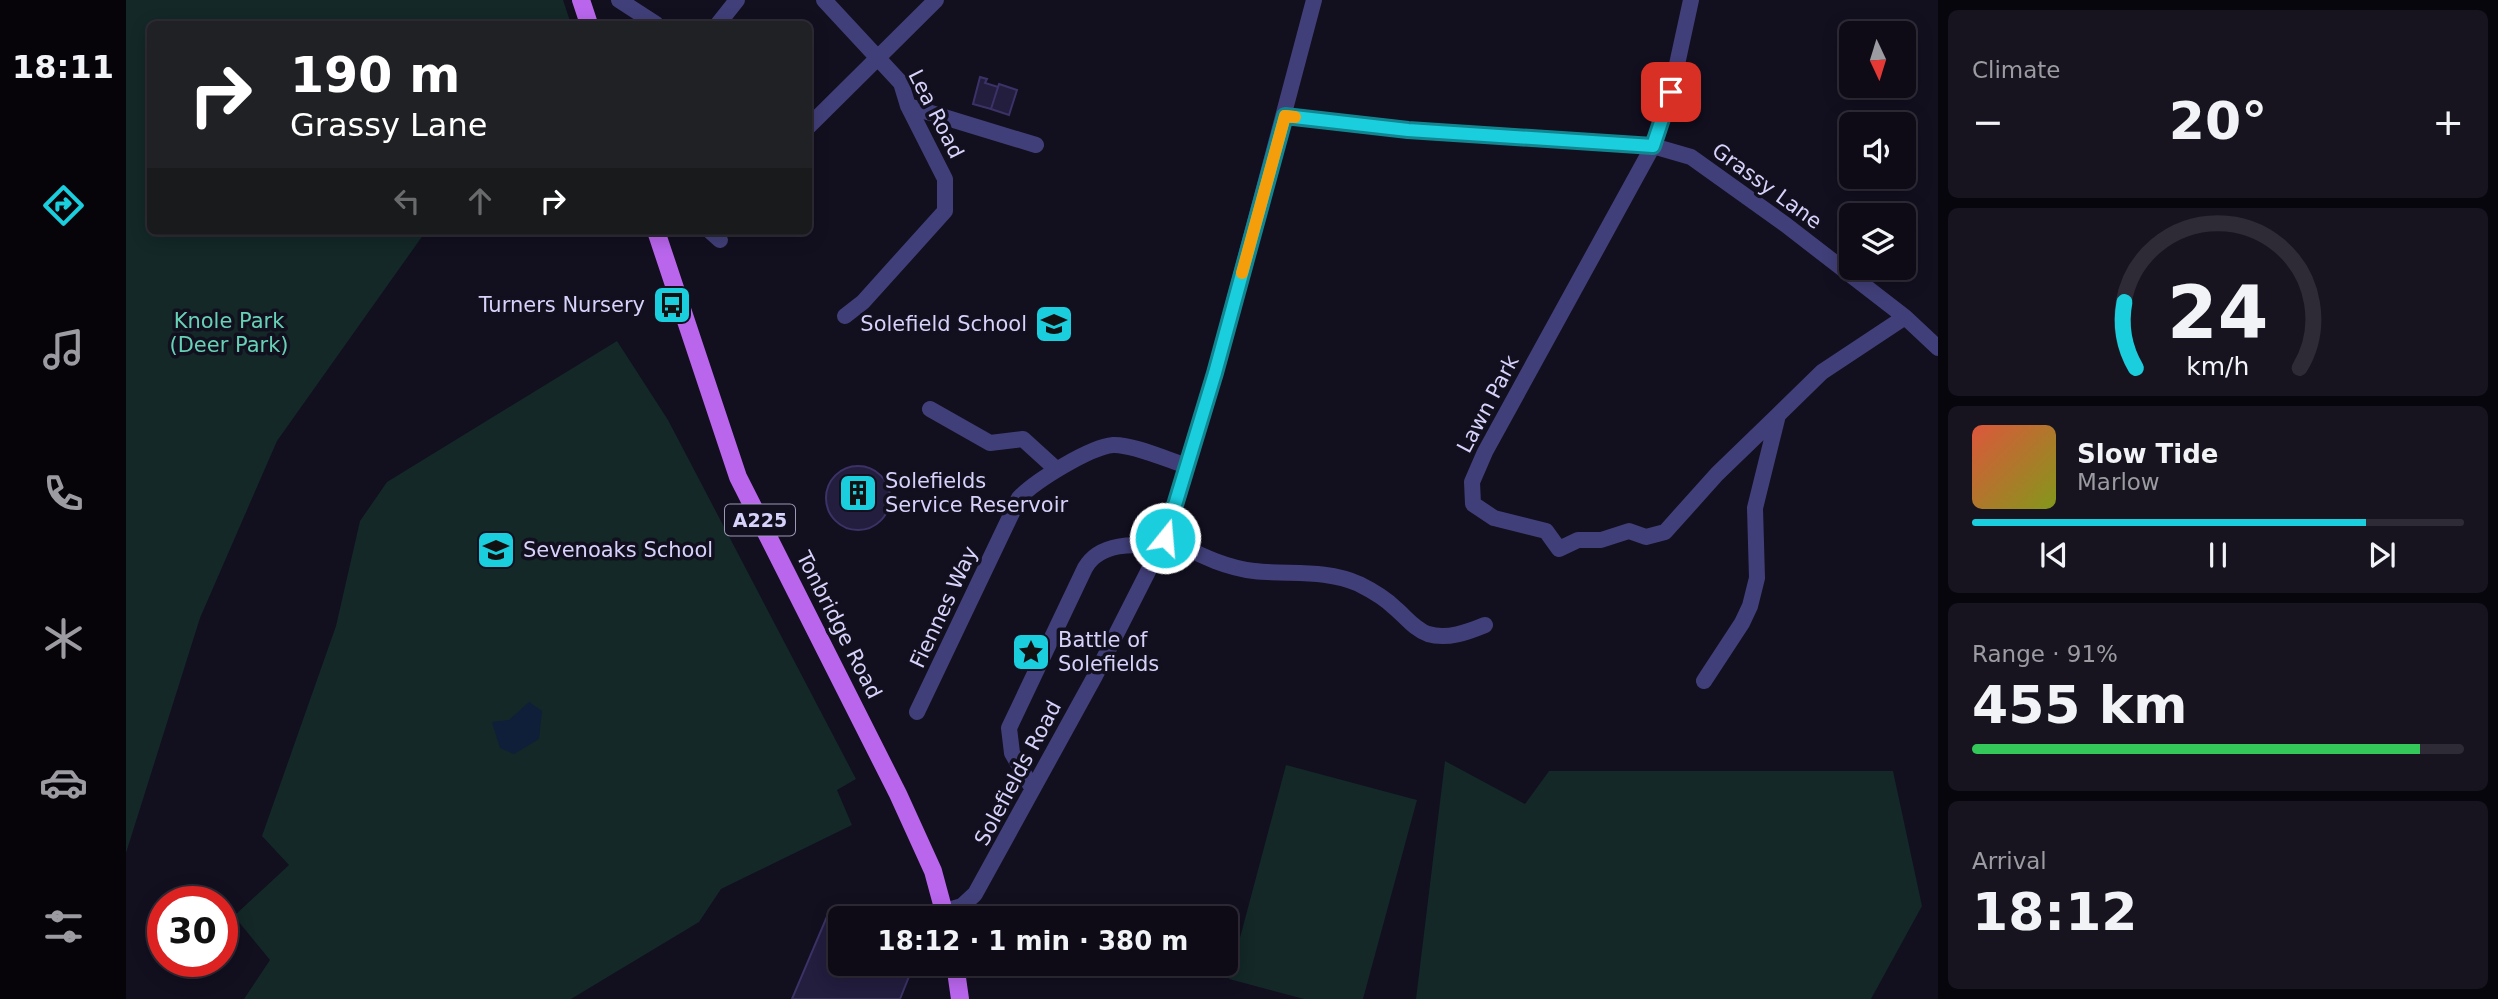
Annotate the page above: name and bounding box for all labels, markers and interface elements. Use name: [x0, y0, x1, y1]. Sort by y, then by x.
north arrow: [1839, 21, 1916, 98]
map controls: [1839, 21, 1916, 280]
text: 190 m: [290, 47, 460, 104]
text: 18:11: [12, 48, 114, 86]
icon: right: [175, 49, 266, 140]
text: Climate: [1972, 57, 2061, 83]
pin: [1641, 62, 1701, 122]
street label: Lea Road: [903, 66, 969, 162]
icon: arrive: [1652, 73, 1690, 111]
text: 20°: [2169, 91, 2267, 151]
text: −: [1972, 100, 2004, 144]
text: +: [2432, 100, 2464, 144]
text: Grassy Lane: [290, 106, 487, 144]
button: sound: [1839, 112, 1916, 189]
street label: Grassy Lane: [1708, 138, 1826, 234]
icon: directions: [39, 181, 88, 230]
icon: left: [388, 182, 426, 220]
icon: ahead: [461, 182, 499, 220]
icon: right: [534, 182, 572, 220]
button: layers: [1839, 203, 1916, 280]
text: 24: [2167, 270, 2269, 355]
bus stop icon: Turners Nursery: [651, 284, 693, 326]
place label: Turners Nursery: [478, 293, 645, 317]
school or university icon: Solefield School: [1033, 303, 1075, 345]
park label: Knole Park (Deer Park): [169, 309, 289, 357]
place label: Solefield School: [860, 312, 1027, 336]
icon: music: [39, 325, 88, 374]
street label: Lawn Park: [1452, 350, 1524, 457]
text: km/h: [2186, 351, 2250, 380]
text: Slow Tide: [2077, 439, 2218, 469]
icon: phone: [39, 469, 88, 518]
place label: Solefields Service Reservoir: [885, 469, 1068, 517]
text: Marlow: [2077, 469, 2160, 495]
building icon: Solefields Service Reservoir: [837, 472, 879, 514]
position arrow: [1128, 501, 1202, 575]
road number: A225: [725, 505, 795, 536]
school or university icon: Sevenoaks School: [475, 529, 517, 571]
icon: previous: [2035, 536, 2073, 574]
icon: pause: [2199, 536, 2237, 574]
icon: next: [2363, 536, 2401, 574]
place label: Sevenoaks School: [523, 538, 713, 562]
street label: Fiennes Way: [905, 542, 983, 672]
street label: Tonbridge Road: [791, 546, 887, 703]
icon: climate: [39, 614, 88, 663]
place label: Battle of Solefields: [1058, 628, 1159, 676]
place icon: Battle of Solefields: [1010, 631, 1052, 673]
text: Range · 91%: [1972, 641, 2118, 667]
text: 455 km: [1972, 675, 2187, 735]
street label: Solefields Road: [970, 696, 1066, 850]
icon: car: [39, 758, 88, 807]
text: Arrival: [1972, 848, 2047, 874]
text: 18:12: [1972, 882, 2138, 942]
speed limit sign: 30: [147, 886, 238, 977]
icon: filters: [39, 902, 88, 951]
text: 18:12 · 1 min · 380 m: [878, 926, 1188, 956]

